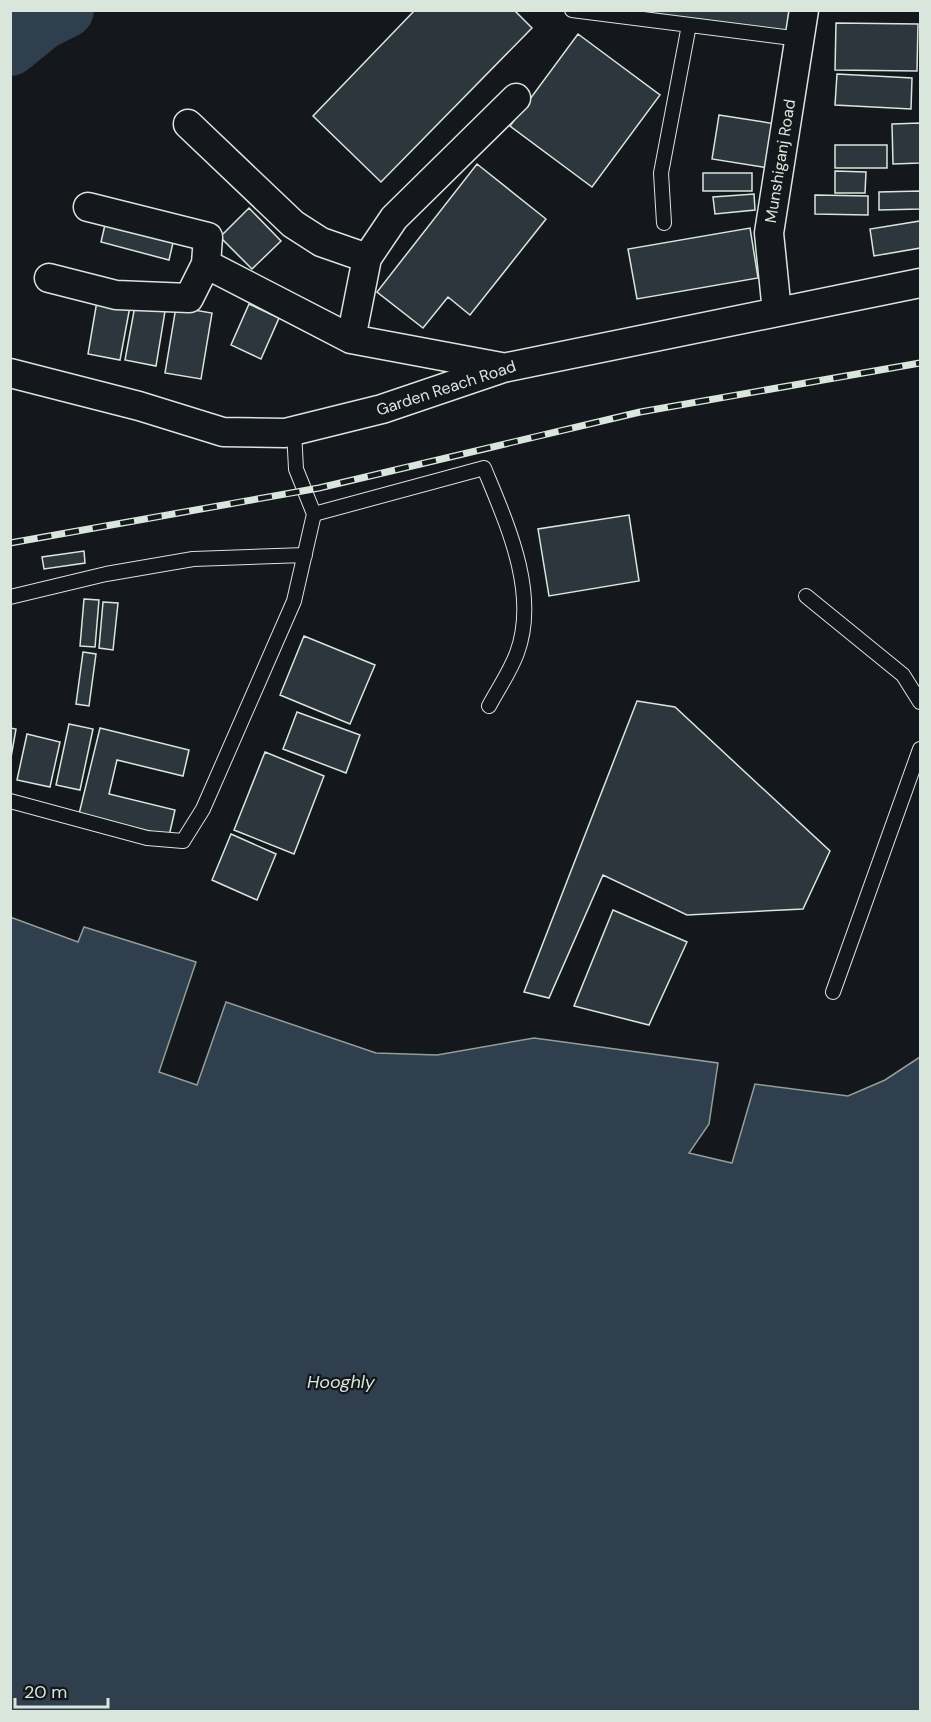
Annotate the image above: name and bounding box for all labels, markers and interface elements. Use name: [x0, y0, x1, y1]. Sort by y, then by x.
street label: Munshiganj Road: [760, 98, 800, 224]
street label: Garden Reach Road: [373, 356, 519, 420]
water label: Hooghly: [307, 1370, 376, 1394]
scale bar: [15, 1671, 108, 1709]
text: 20 m: [24, 1680, 67, 1704]

